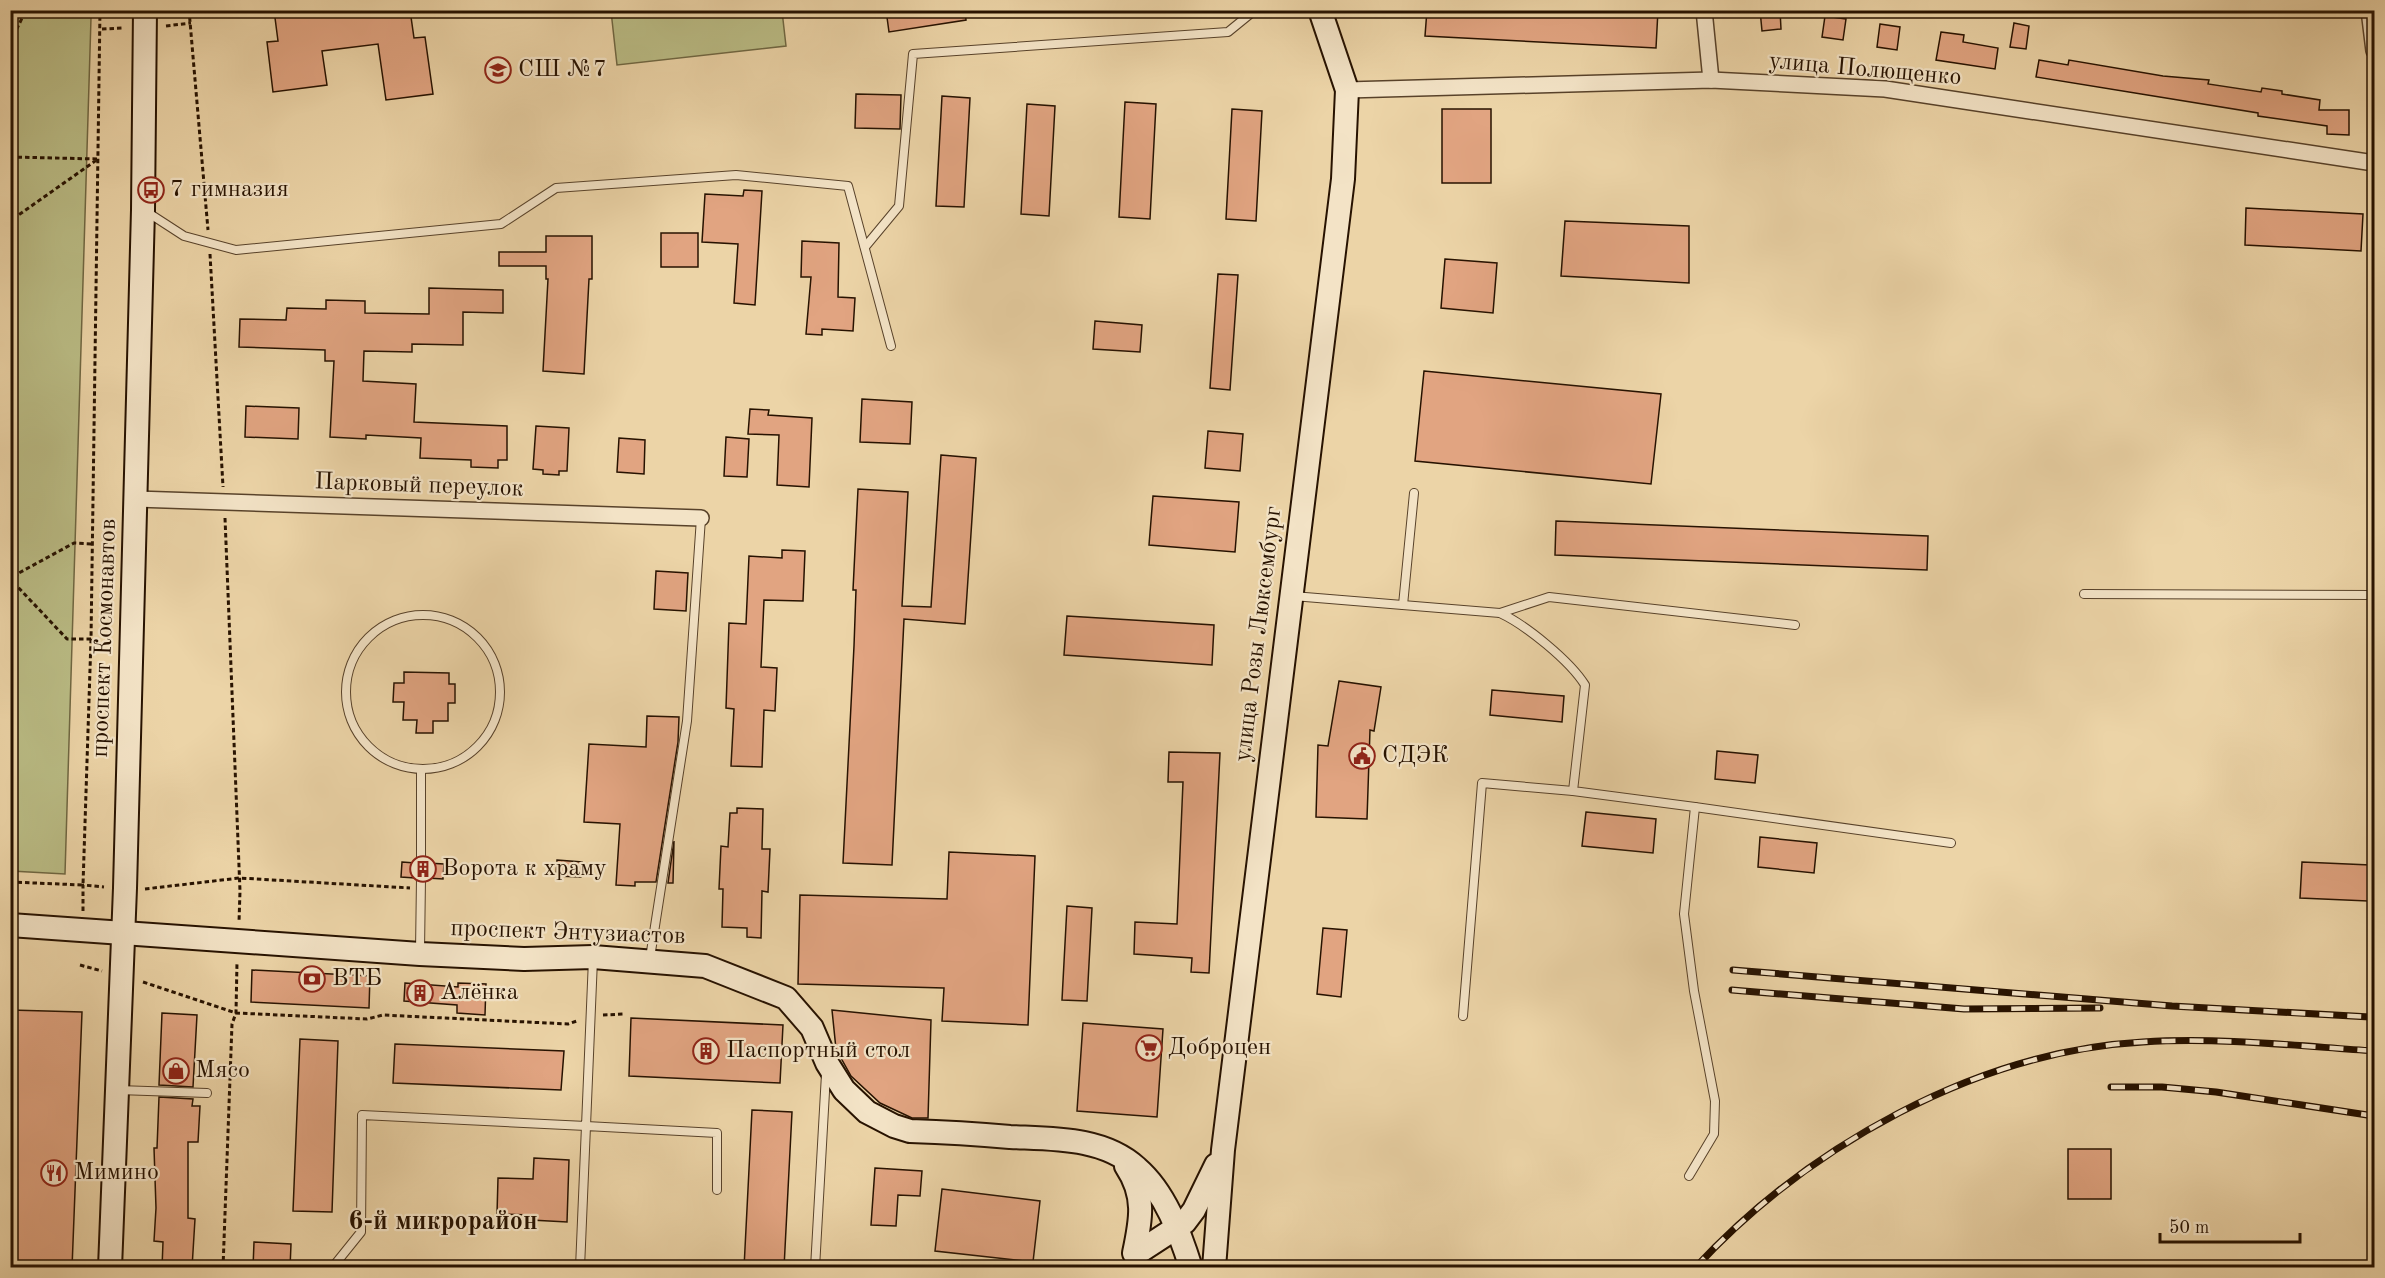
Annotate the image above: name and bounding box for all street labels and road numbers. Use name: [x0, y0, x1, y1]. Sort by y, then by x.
street label: улица Полющенко: [1768, 50, 1962, 90]
street label: Парковый переулок: [314, 470, 524, 502]
street label: улица Розы Люксембург: [1231, 505, 1287, 763]
street label: проспект Космонавтов: [89, 518, 121, 758]
street label: проспект Энтузиастов: [450, 917, 686, 949]

